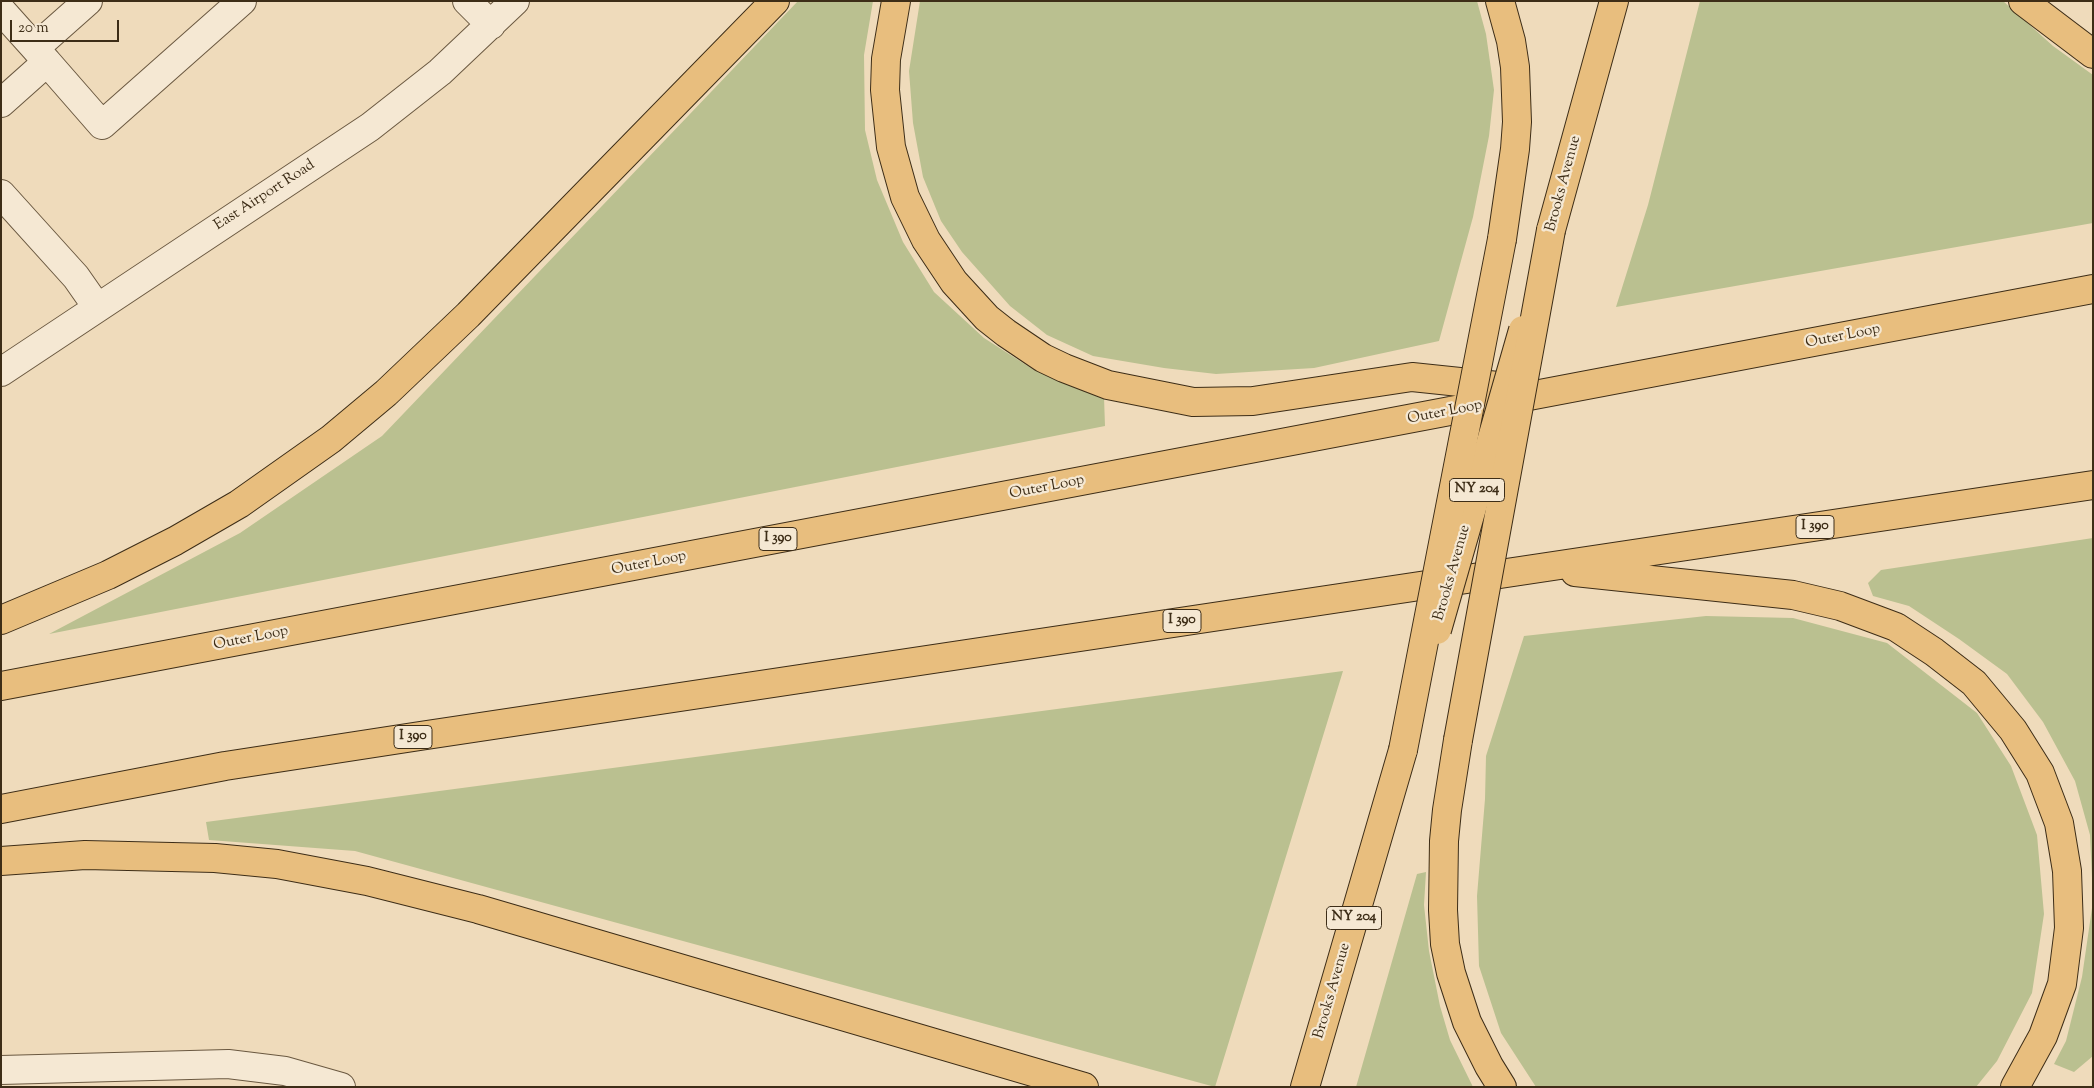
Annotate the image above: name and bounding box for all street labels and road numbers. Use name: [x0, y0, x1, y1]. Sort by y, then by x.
street label: Brooks Avenue: [1543, 134, 1585, 234]
street label: East Airport Road: [211, 157, 319, 235]
street label: Outer Loop: [1804, 321, 1882, 353]
street label: Outer Loop: [1406, 397, 1484, 429]
street label: Outer Loop: [1008, 472, 1086, 504]
road number: NY 204: [1450, 478, 1504, 502]
road number: I 390: [1796, 516, 1834, 538]
street label: Brooks Avenue: [1431, 523, 1475, 623]
road number: I 390: [759, 528, 797, 550]
street label: Outer Loop: [610, 548, 688, 580]
road number: I 390: [1163, 610, 1201, 632]
street label: Outer Loop: [212, 623, 290, 655]
road number: I 390: [394, 726, 432, 749]
road number: NY 204: [1326, 906, 1382, 930]
street label: Brooks Avenue: [1311, 941, 1355, 1041]

